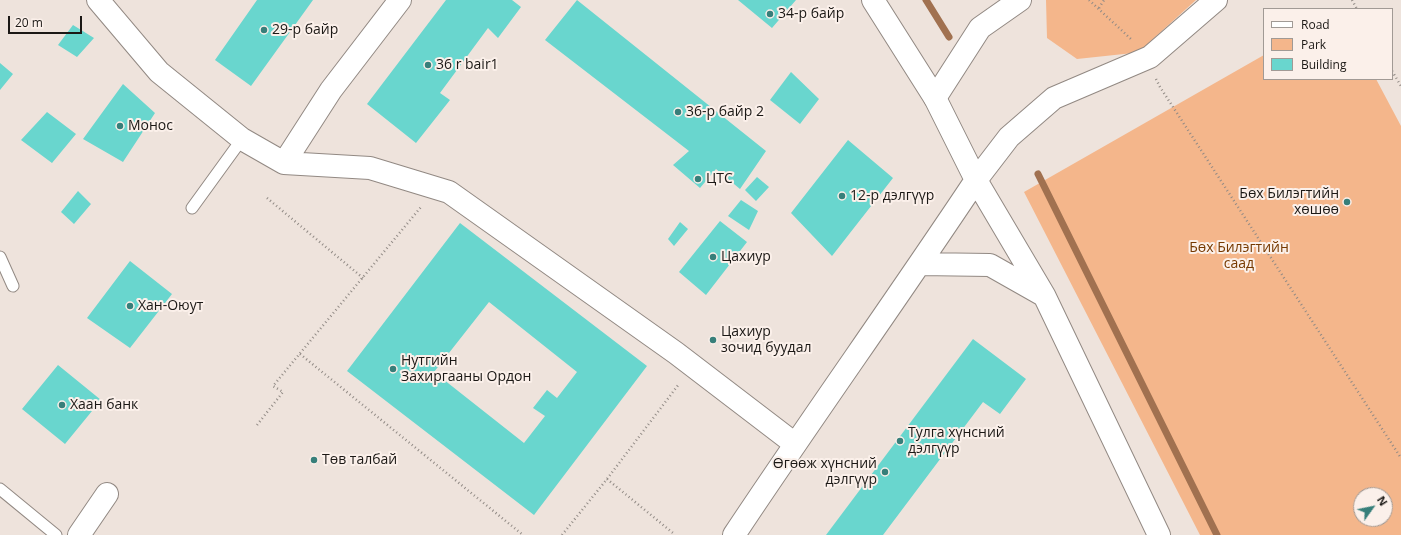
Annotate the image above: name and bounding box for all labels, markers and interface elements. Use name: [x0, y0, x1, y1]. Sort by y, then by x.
place label: 34-р байр: [778, 6, 844, 22]
scale bar: [10, 8, 84, 34]
legend: [1263, 8, 1393, 80]
marker: 34-р байр: [765, 9, 775, 19]
text: 20 m: [15, 14, 43, 31]
text: Road: [1301, 16, 1330, 33]
place label: 29-р байр: [272, 22, 338, 38]
marker: 29-р байр: [259, 25, 269, 35]
text: Park: [1301, 36, 1326, 53]
text: Building: [1301, 56, 1346, 73]
place label: 36 r bair1: [436, 57, 499, 73]
marker: 36 r bair1: [423, 60, 433, 70]
place label: 36-р байр 2: [686, 104, 764, 120]
marker: 36-р байр 2: [673, 107, 683, 117]
place label: Монос: [128, 118, 173, 134]
marker: Монос: [115, 121, 125, 131]
place label: ЦТС: [706, 171, 733, 187]
marker: ЦТС: [693, 174, 703, 184]
place label: Бөх Билэгтийн хөшөө: [1239, 186, 1339, 218]
place label: 12-р дэлгүүр: [850, 188, 934, 204]
marker: 12-р дэлгүүр: [837, 191, 847, 201]
marker: Бөх Билэгтийн хөшөө: [1342, 197, 1352, 207]
park label: Бөх Билэгтийн саад: [1189, 240, 1289, 272]
place label: Цахиур: [721, 249, 771, 265]
marker: Цахиур: [708, 252, 718, 262]
place label: Хан-Оюут: [138, 298, 203, 314]
marker: Хан-Оюут: [125, 301, 135, 311]
place label: Цахиур зочид буудал: [721, 324, 811, 356]
marker: Цахиур зочид буудал: [708, 335, 718, 345]
place label: Нутгийн Захиргааны Ордон: [401, 353, 531, 386]
marker: Нутгийн Захиргааны Ордон: [388, 364, 398, 374]
place label: Хаан банк: [70, 397, 138, 413]
marker: Хаан банк: [57, 400, 67, 410]
place label: Тулга хүнсний дэлгүүр: [908, 425, 1005, 458]
marker: Тулга хүнсний дэлгүүр: [895, 436, 905, 446]
place label: Төв талбай: [322, 452, 397, 468]
marker: Төв талбай: [309, 455, 319, 465]
place label: Өгөөж хүнсний дэлгүүр: [773, 456, 877, 488]
marker: Өгөөж хүнсний дэлгүүр: [880, 467, 890, 477]
north arrow: [1353, 487, 1393, 527]
text: N: [1374, 493, 1391, 509]

